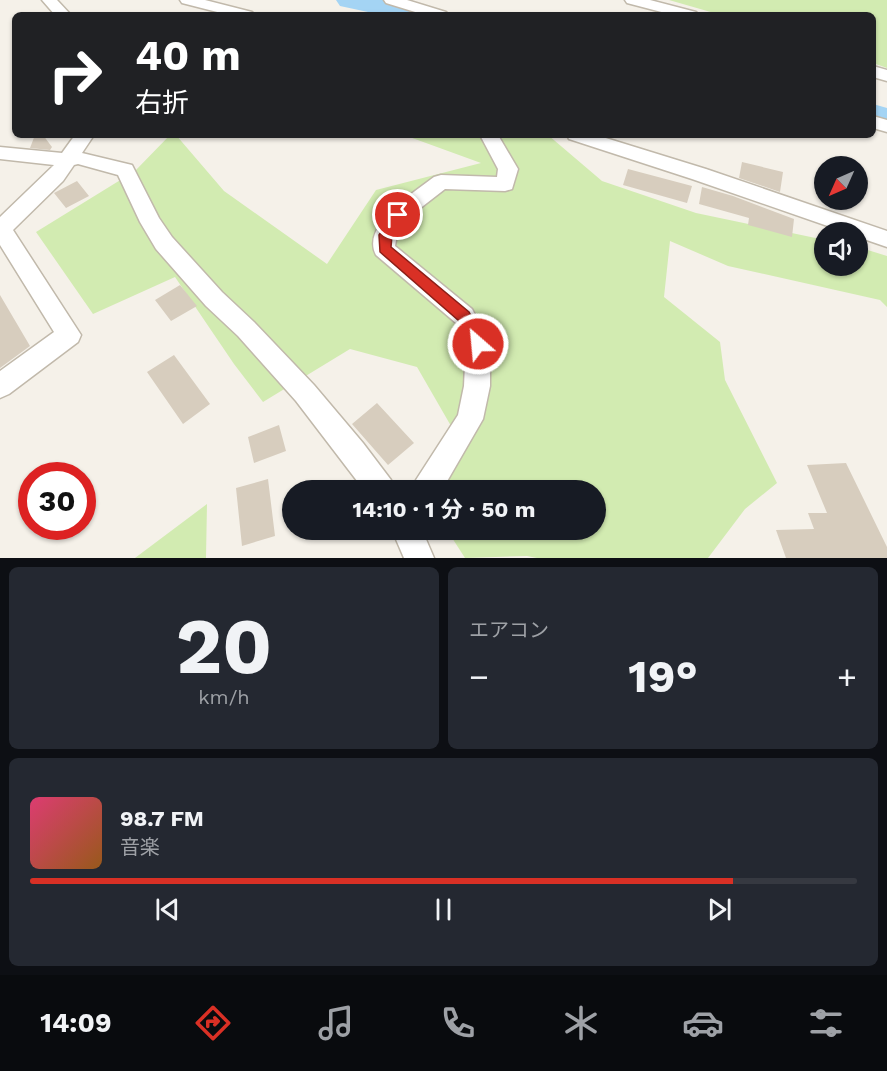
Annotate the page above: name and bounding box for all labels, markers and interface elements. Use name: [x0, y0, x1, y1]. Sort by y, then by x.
text: 40 m: [135, 31, 241, 80]
icon: right: [36, 36, 114, 114]
text: 右折: [135, 87, 189, 119]
north arrow: [814, 156, 868, 210]
map controls: [814, 156, 868, 276]
pin: [372, 189, 423, 240]
icon: arrive: [381, 198, 414, 231]
button: sound: [814, 222, 868, 276]
position arrow: [446, 312, 510, 376]
speed limit sign: 30: [18, 462, 96, 540]
text: 14:10 · 1 分 · 50 m: [353, 497, 535, 522]
text: 20: [176, 600, 272, 692]
text: エアコン: [469, 618, 549, 642]
text: 19°: [628, 650, 698, 703]
text: −: [469, 657, 489, 696]
text: +: [837, 657, 857, 696]
text: km/h: [198, 685, 250, 709]
text: 98.7 FM: [120, 806, 204, 831]
text: 音楽: [120, 835, 160, 859]
icon: previous: [151, 893, 184, 926]
icon: pause: [427, 893, 460, 926]
icon: next: [703, 893, 736, 926]
icon: directions: [192, 1002, 234, 1044]
icon: music: [315, 1002, 357, 1044]
icon: phone: [437, 1002, 479, 1044]
icon: climate: [560, 1002, 602, 1044]
icon: car: [682, 1002, 724, 1044]
icon: filters: [805, 1002, 847, 1044]
text: 14:09: [40, 1007, 112, 1039]

